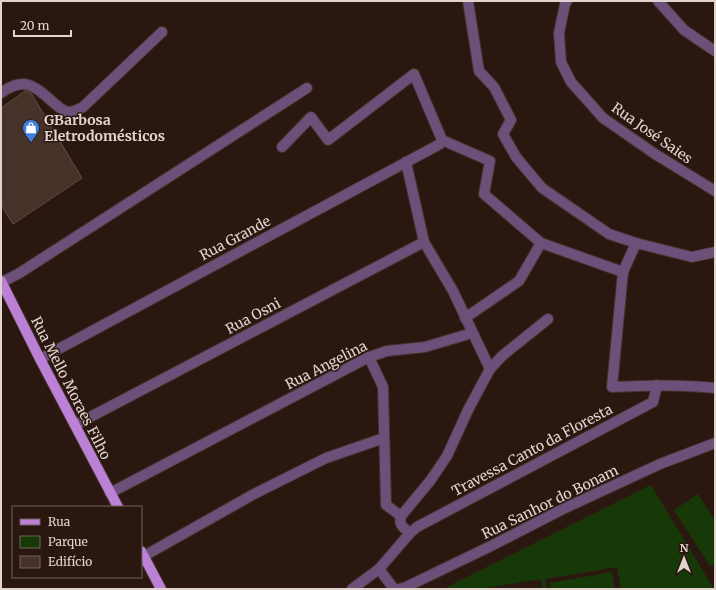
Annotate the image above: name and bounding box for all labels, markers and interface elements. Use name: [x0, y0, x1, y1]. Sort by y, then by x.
scale bar: [14, 12, 71, 38]
text: 20 m: [20, 18, 49, 33]
street label: Rua José Saies: [608, 99, 696, 168]
place label: GBarbosa Eletrodomésticos: [44, 111, 165, 145]
shop icon: GBarbosa Eletrodomésticos: [21, 118, 41, 143]
street label: Rua Grande: [196, 212, 274, 264]
street label: Rua Osni: [222, 294, 284, 338]
street label: Rua Mello Moraes Filho: [27, 313, 115, 463]
street label: Rua Angelina: [282, 336, 370, 393]
street label: Travessa Canto da Floresta: [449, 400, 616, 500]
street label: Rua Sanhor do Bonam: [479, 461, 621, 543]
legend: [12, 506, 142, 578]
text: Rua: [48, 514, 71, 529]
text: Parque: [48, 534, 88, 549]
north arrow: [664, 538, 704, 578]
text: N: [680, 541, 689, 555]
text: Edifício: [48, 554, 92, 569]

